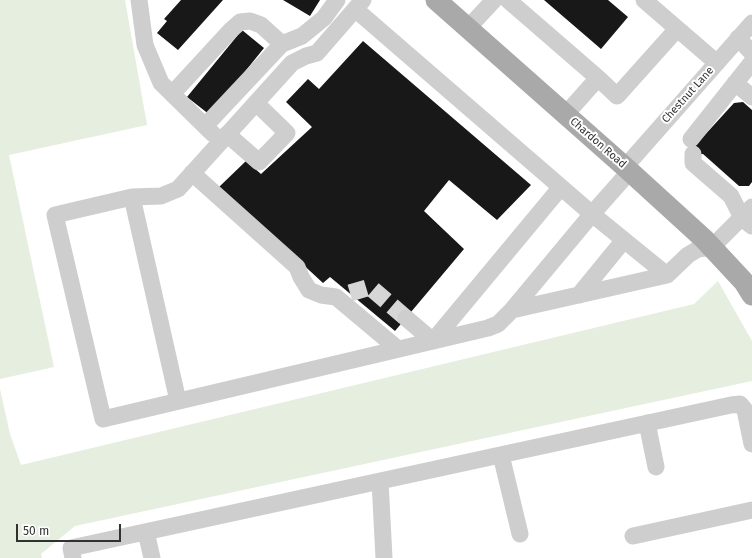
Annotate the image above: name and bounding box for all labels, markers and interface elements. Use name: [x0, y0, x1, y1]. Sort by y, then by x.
street label: Chestnut Lane: [659, 64, 717, 126]
street label: Chardon Road: [567, 115, 629, 171]
scale bar: [18, 516, 123, 542]
text: 50 m: [23, 524, 49, 538]

